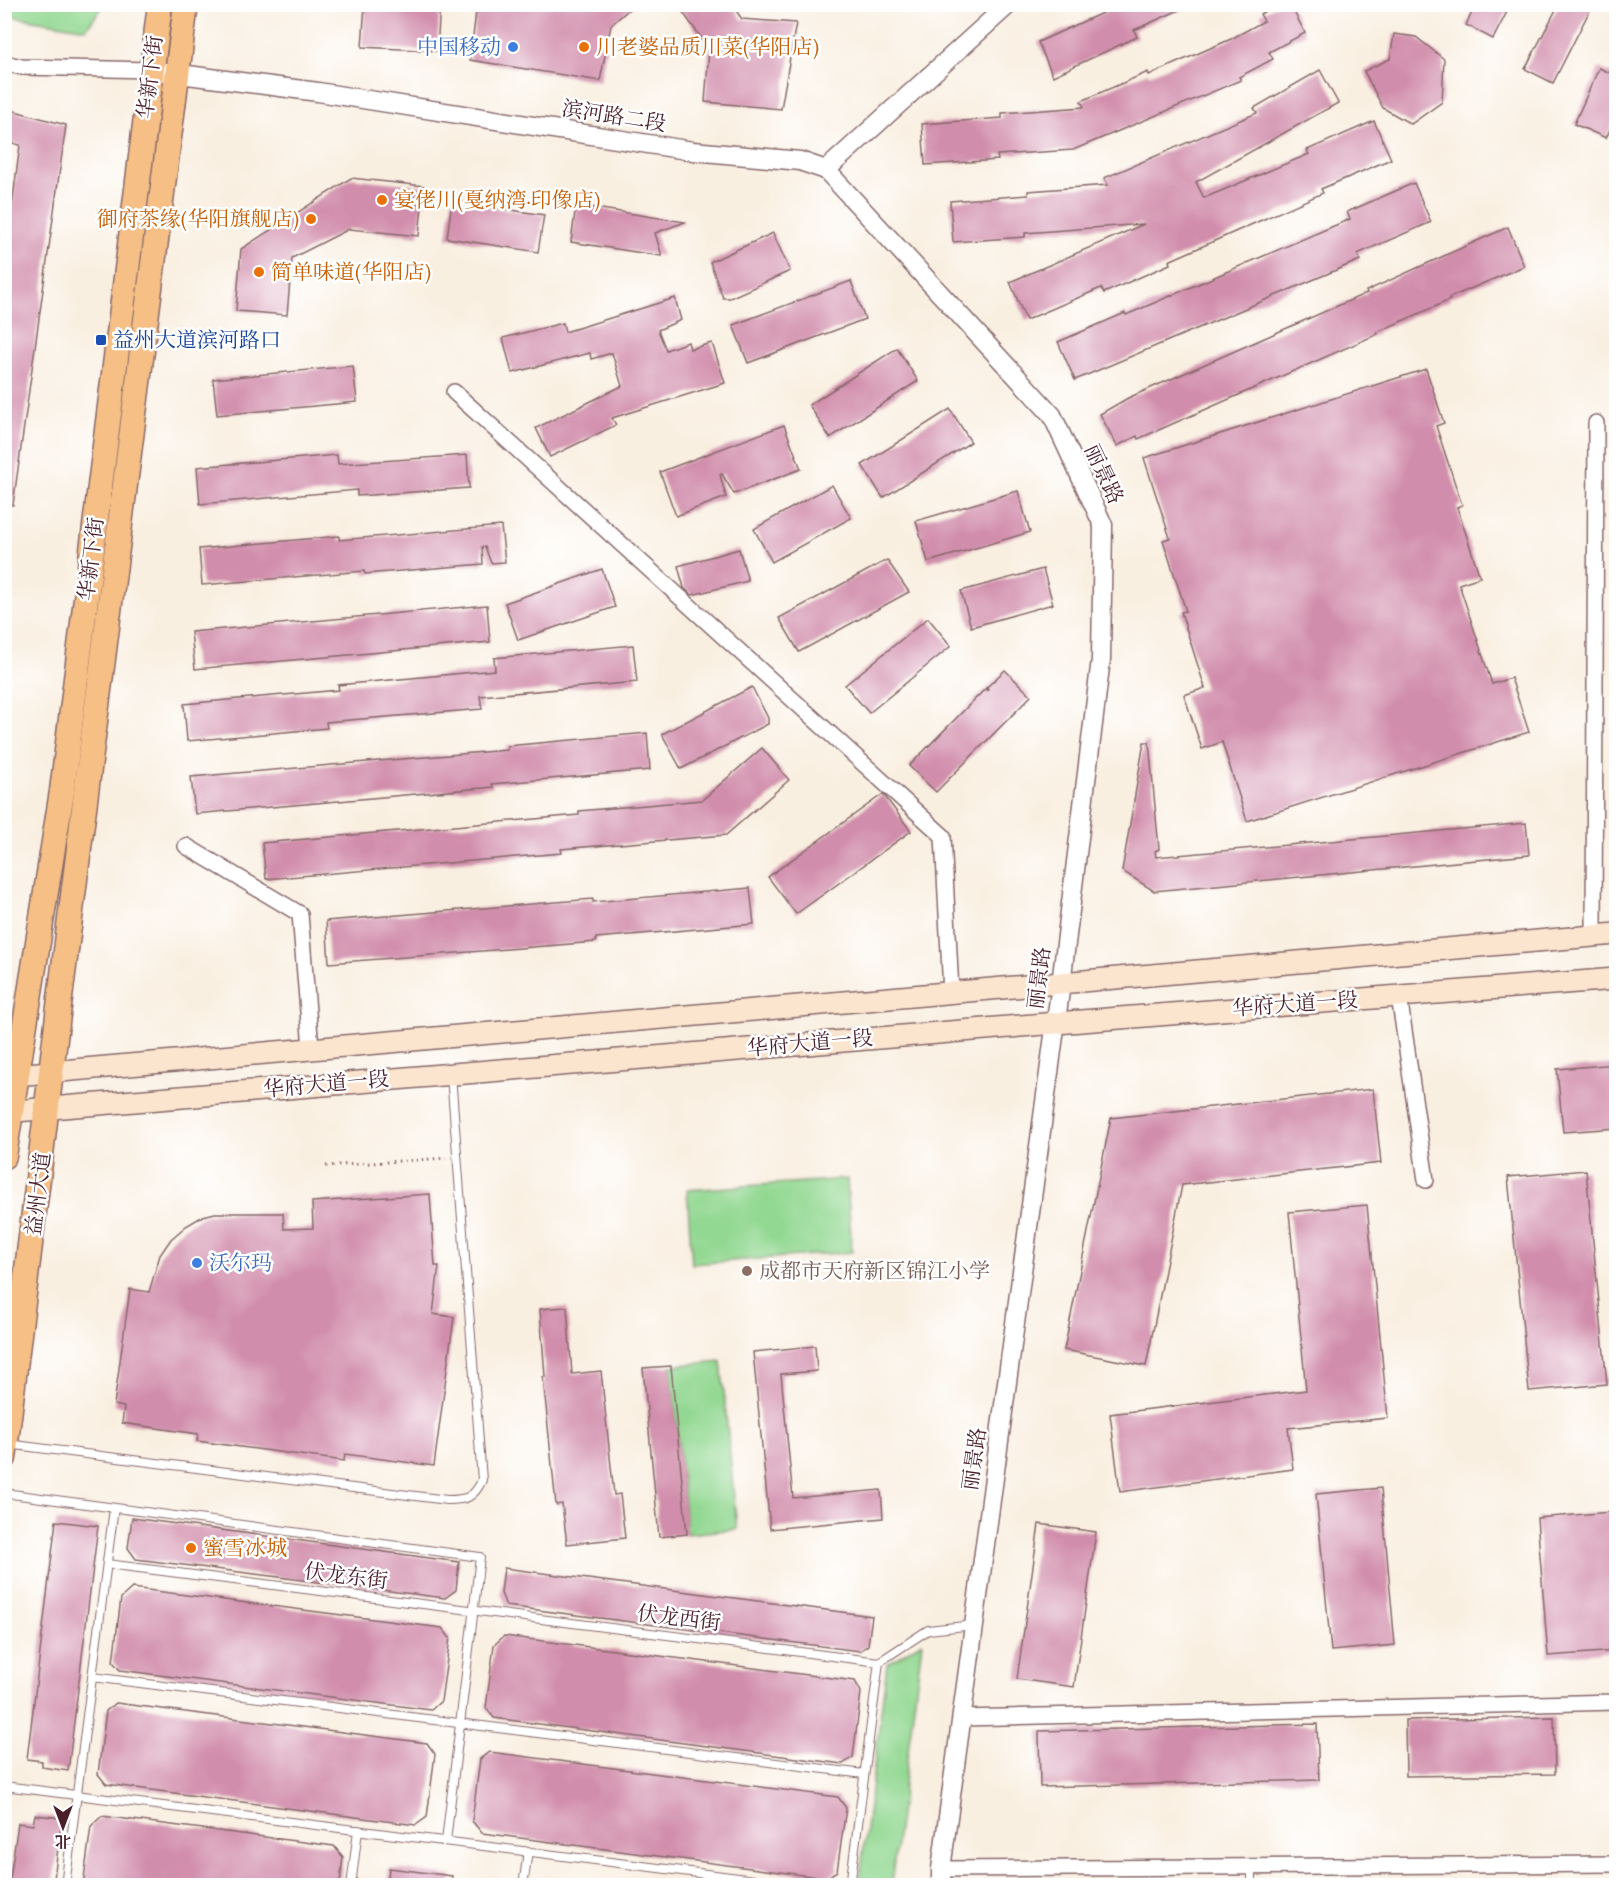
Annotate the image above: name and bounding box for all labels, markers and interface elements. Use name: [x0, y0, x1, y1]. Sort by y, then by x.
place label: 中国移动: [417, 33, 501, 60]
place label: 川老婆品质川菜(华阳店): [596, 33, 819, 60]
street label: 华新下街: [131, 34, 168, 120]
marker: 中国移动: [506, 40, 520, 54]
marker: 川老婆品质川菜(华阳店): [577, 40, 591, 54]
street label: 滨河路二段: [560, 94, 668, 137]
place label: 宴佬川(戛纳湾·印像店): [394, 186, 600, 213]
marker: 宴佬川(戛纳湾·印像店): [375, 193, 389, 207]
place label: 御府茶缘(华阳旗舰店): [97, 205, 299, 232]
marker: 御府茶缘(华阳旗舰店): [304, 212, 318, 226]
place label: 简单味道(华阳店): [271, 258, 431, 285]
marker: 简单味道(华阳店): [252, 265, 266, 279]
place label: 益州大道滨河路口: [113, 326, 281, 353]
marker: 益州大道滨河路口: [94, 333, 108, 347]
street label: 丽景路: [1079, 440, 1130, 508]
street label: 华新下街: [72, 516, 109, 602]
street label: 丽景路: [1021, 945, 1056, 1011]
street label: 华府大道一段: [1231, 986, 1359, 1021]
street label: 华府大道一段: [746, 1024, 874, 1061]
street label: 华府大道一段: [262, 1065, 390, 1102]
street label: 益州大道: [19, 1151, 56, 1237]
place label: 沃尔玛: [209, 1249, 272, 1276]
marker: 沃尔玛: [190, 1256, 204, 1270]
place label: 成都市天府新区锦江小学: [759, 1257, 990, 1284]
marker: 成都市天府新区锦江小学: [740, 1264, 754, 1278]
street label: 丽景路: [956, 1426, 991, 1492]
place label: 蜜雪冰城: [203, 1534, 287, 1561]
marker: 蜜雪冰城: [184, 1541, 198, 1555]
street label: 伏龙东街: [303, 1557, 389, 1594]
street label: 伏龙西街: [636, 1599, 722, 1636]
north arrow: [33, 1797, 93, 1857]
text: 北: [55, 1831, 71, 1852]

